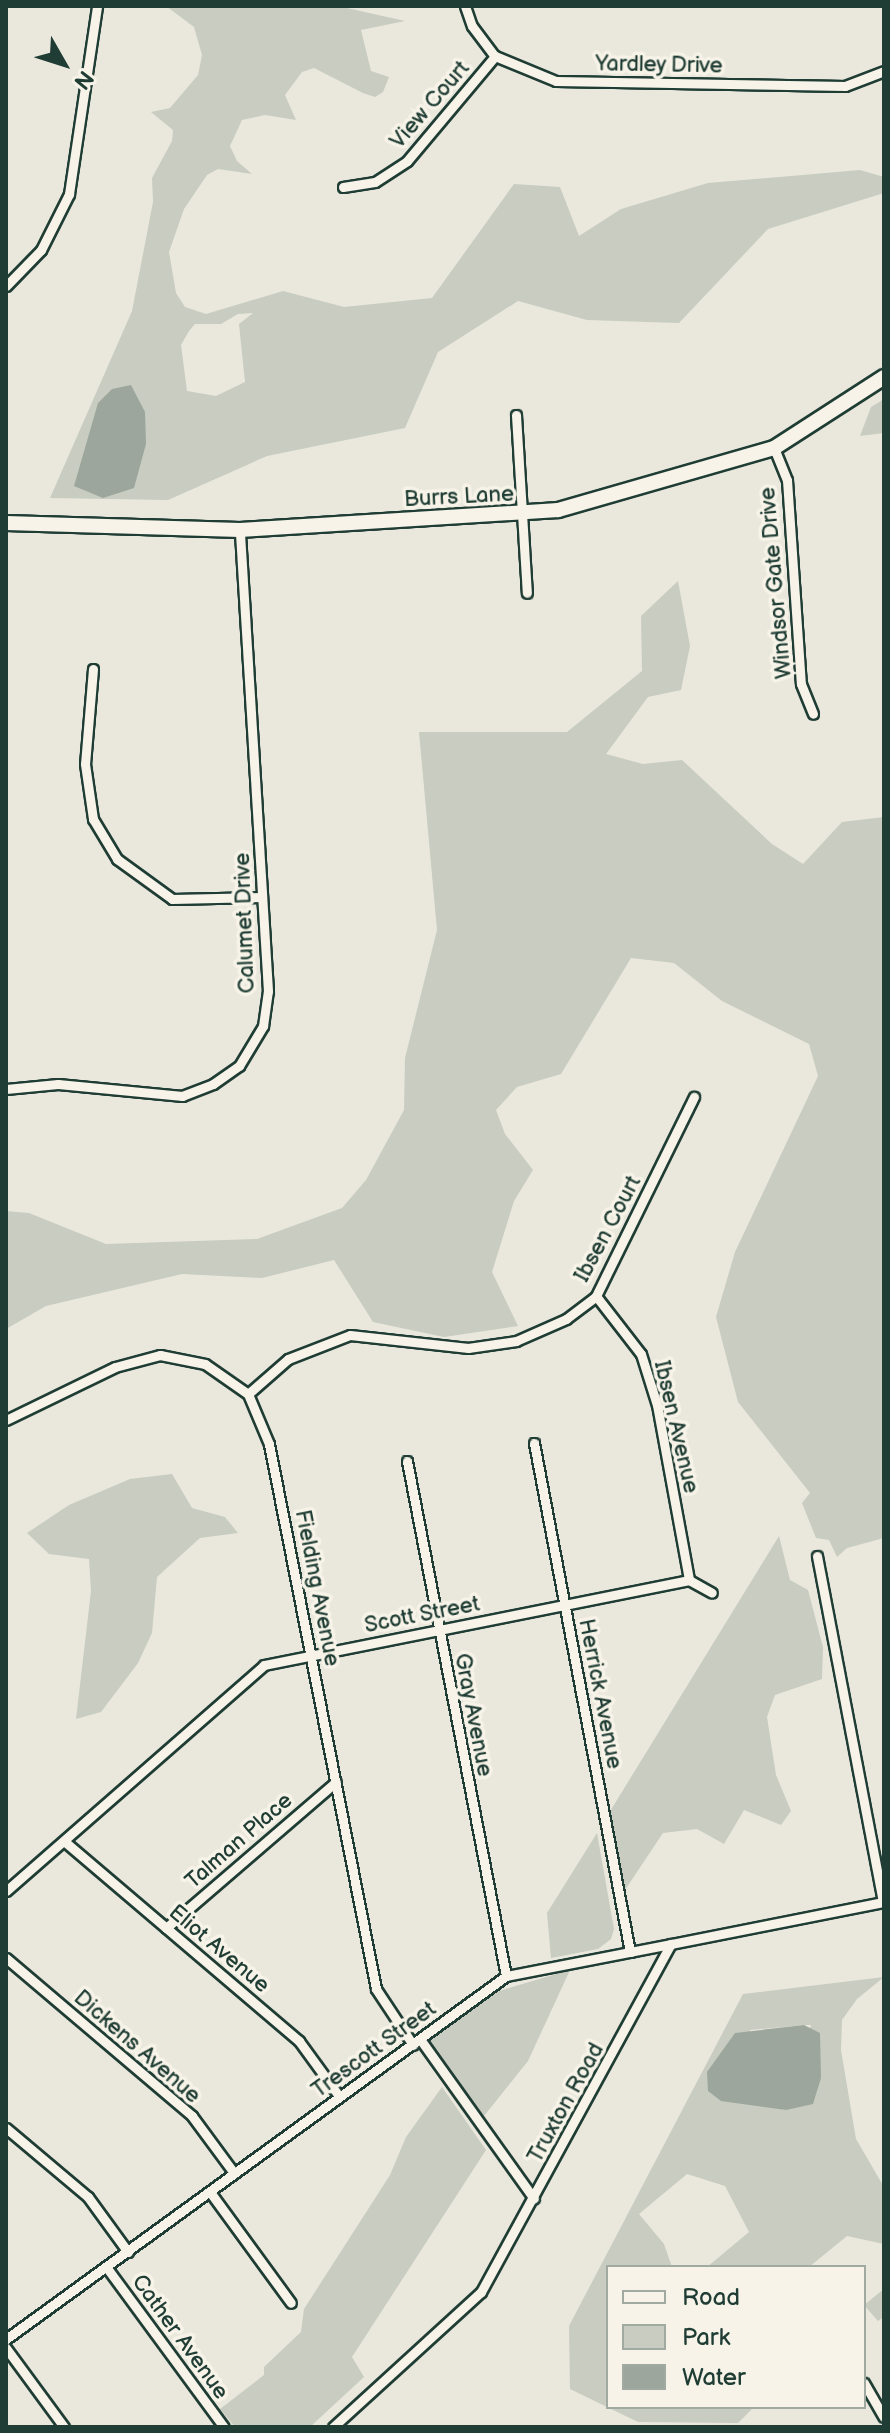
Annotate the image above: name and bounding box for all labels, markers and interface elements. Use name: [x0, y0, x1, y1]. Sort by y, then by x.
north arrow: [24, 24, 104, 104]
street label: Yardley Drive: [594, 51, 724, 79]
street label: View Court: [385, 56, 475, 154]
text: N: [67, 64, 99, 94]
street label: Burrs Lane: [403, 481, 515, 513]
street label: Windsor Gate Drive: [754, 486, 798, 680]
street label: Calumet Drive: [229, 852, 261, 994]
street label: Ibsen Court: [569, 1171, 647, 1287]
street label: Ibsen Avenue: [648, 1358, 704, 1496]
street label: Fielding Avenue: [289, 1508, 345, 1668]
street label: Scott Street: [362, 1591, 482, 1639]
street label: Herrick Avenue: [573, 1617, 627, 1771]
street label: Gray Avenue: [448, 1651, 498, 1779]
street label: Talman Place: [180, 1787, 298, 1895]
street label: Eliot Avenue: [163, 1899, 275, 1999]
street label: Dickens Avenue: [68, 1985, 206, 2109]
street label: Trescott Street: [307, 1996, 441, 2104]
street label: Truxton Road: [522, 2039, 610, 2167]
legend: [606, 2265, 866, 2409]
street label: Cather Avenue: [126, 2269, 234, 2405]
text: Road: [682, 2283, 740, 2312]
text: Park: [682, 2323, 730, 2352]
text: Water: [682, 2363, 746, 2392]

